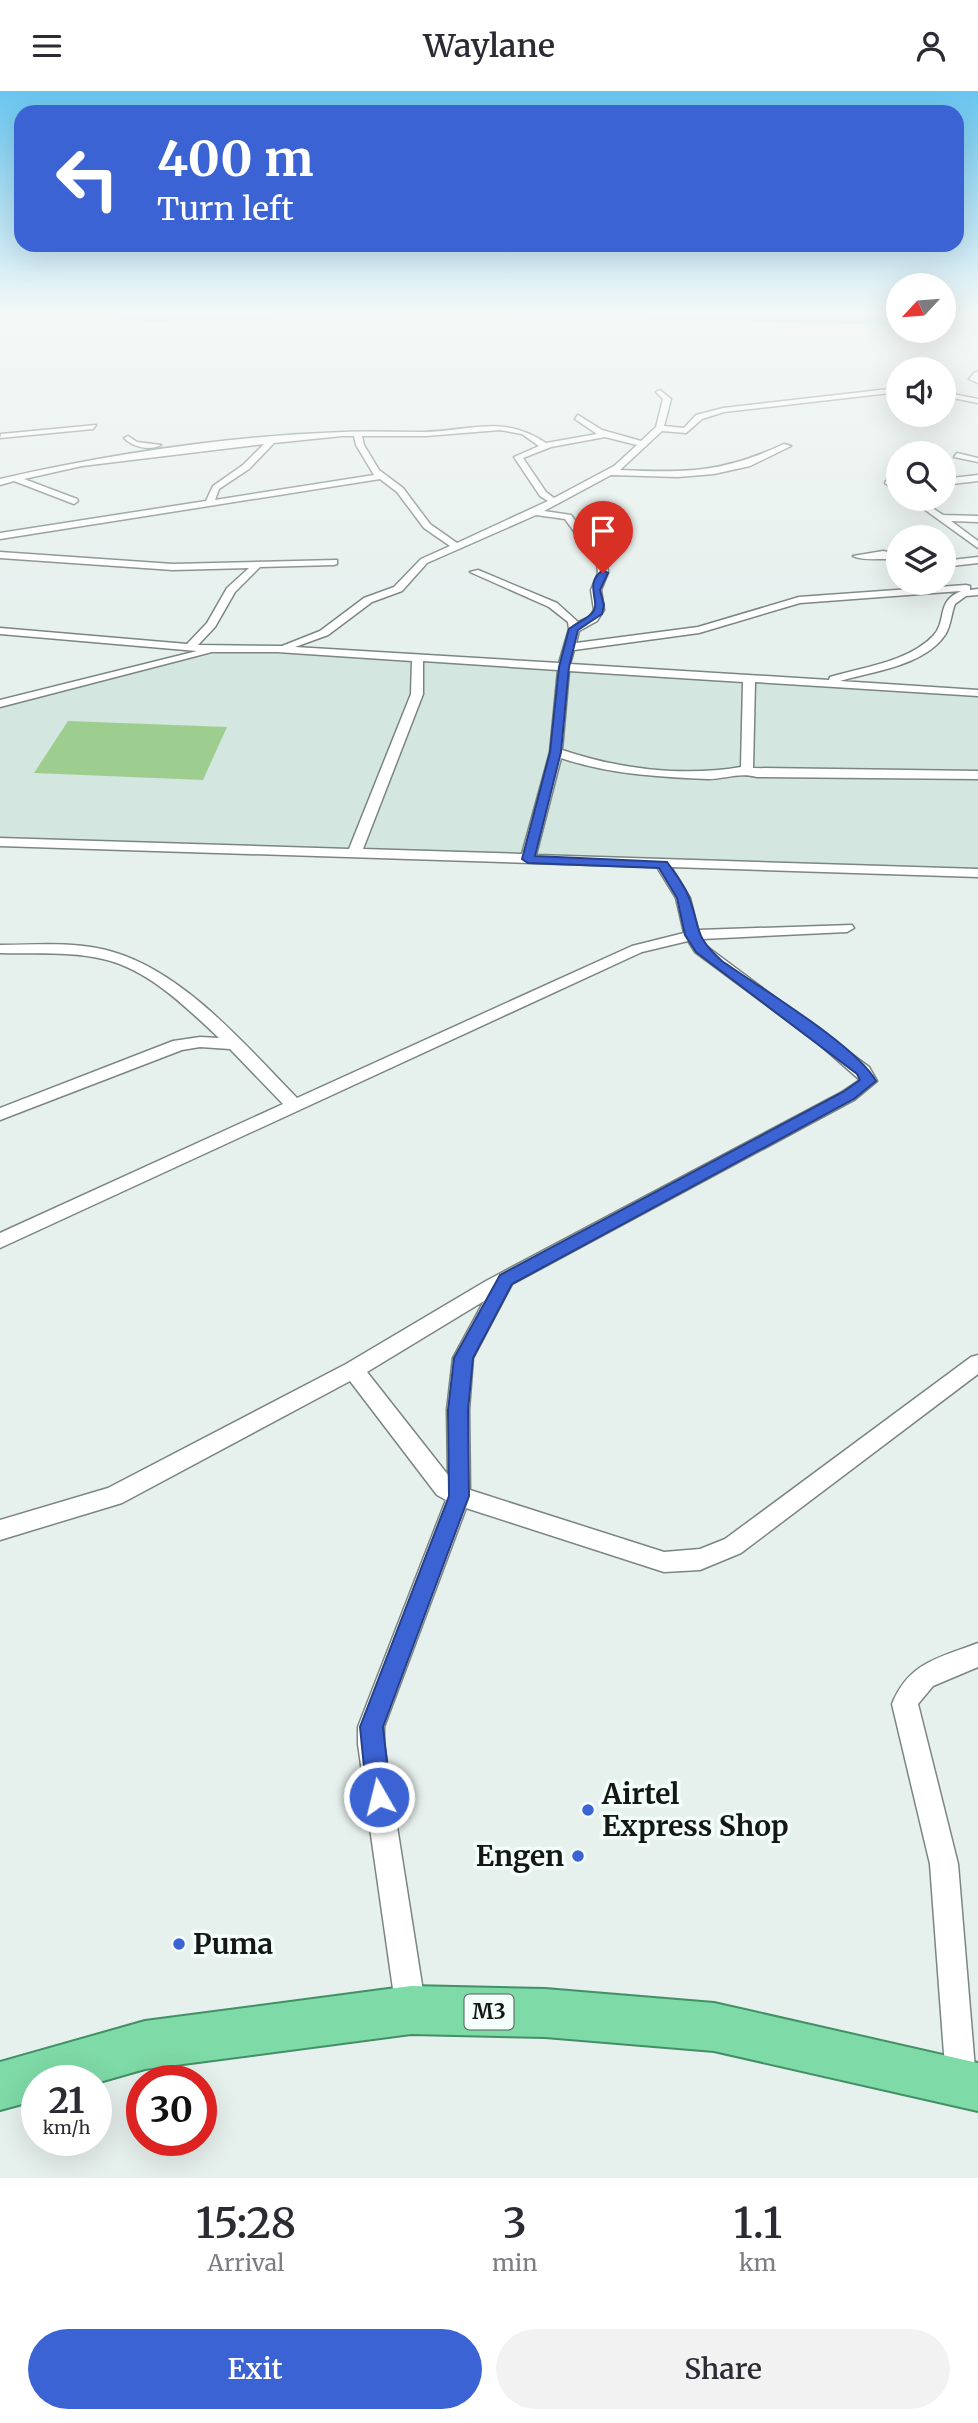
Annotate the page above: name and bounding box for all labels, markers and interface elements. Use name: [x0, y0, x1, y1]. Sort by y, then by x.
text: Waylane: [423, 26, 555, 66]
icon: menu: [28, 27, 66, 65]
icon: person: [912, 27, 950, 65]
text: 400 m: [157, 128, 314, 189]
icon: left: [42, 133, 133, 224]
text: Turn left: [157, 189, 294, 229]
north arrow: [886, 273, 956, 343]
map controls: [886, 273, 956, 595]
button: sound: [886, 357, 956, 427]
button: search: [886, 441, 956, 511]
pin: [573, 501, 633, 573]
icon: arrive: [584, 512, 622, 550]
button: layers: [886, 525, 956, 595]
position arrow: [342, 1760, 416, 1834]
place label: Airtel Express Shop: [601, 1776, 789, 1844]
marker: Airtel Express Shop: [580, 1802, 596, 1818]
place label: Engen: [476, 1838, 564, 1874]
marker: Engen: [570, 1848, 586, 1864]
place label: Puma: [193, 1926, 274, 1962]
marker: Puma: [171, 1936, 187, 1952]
road number: M3: [464, 1995, 514, 2029]
speed limit sign: 30: [126, 2065, 217, 2156]
text: 21: [49, 2079, 84, 2123]
text: km/h: [43, 2116, 90, 2139]
text: 15:28: [196, 2197, 296, 2249]
text: 3: [503, 2197, 527, 2249]
text: 1.1: [733, 2197, 782, 2249]
text: Arrival: [208, 2248, 284, 2277]
text: min: [492, 2248, 538, 2277]
text: km: [739, 2248, 776, 2277]
button: Exit: [28, 2329, 482, 2409]
button: Share: [496, 2329, 950, 2409]

